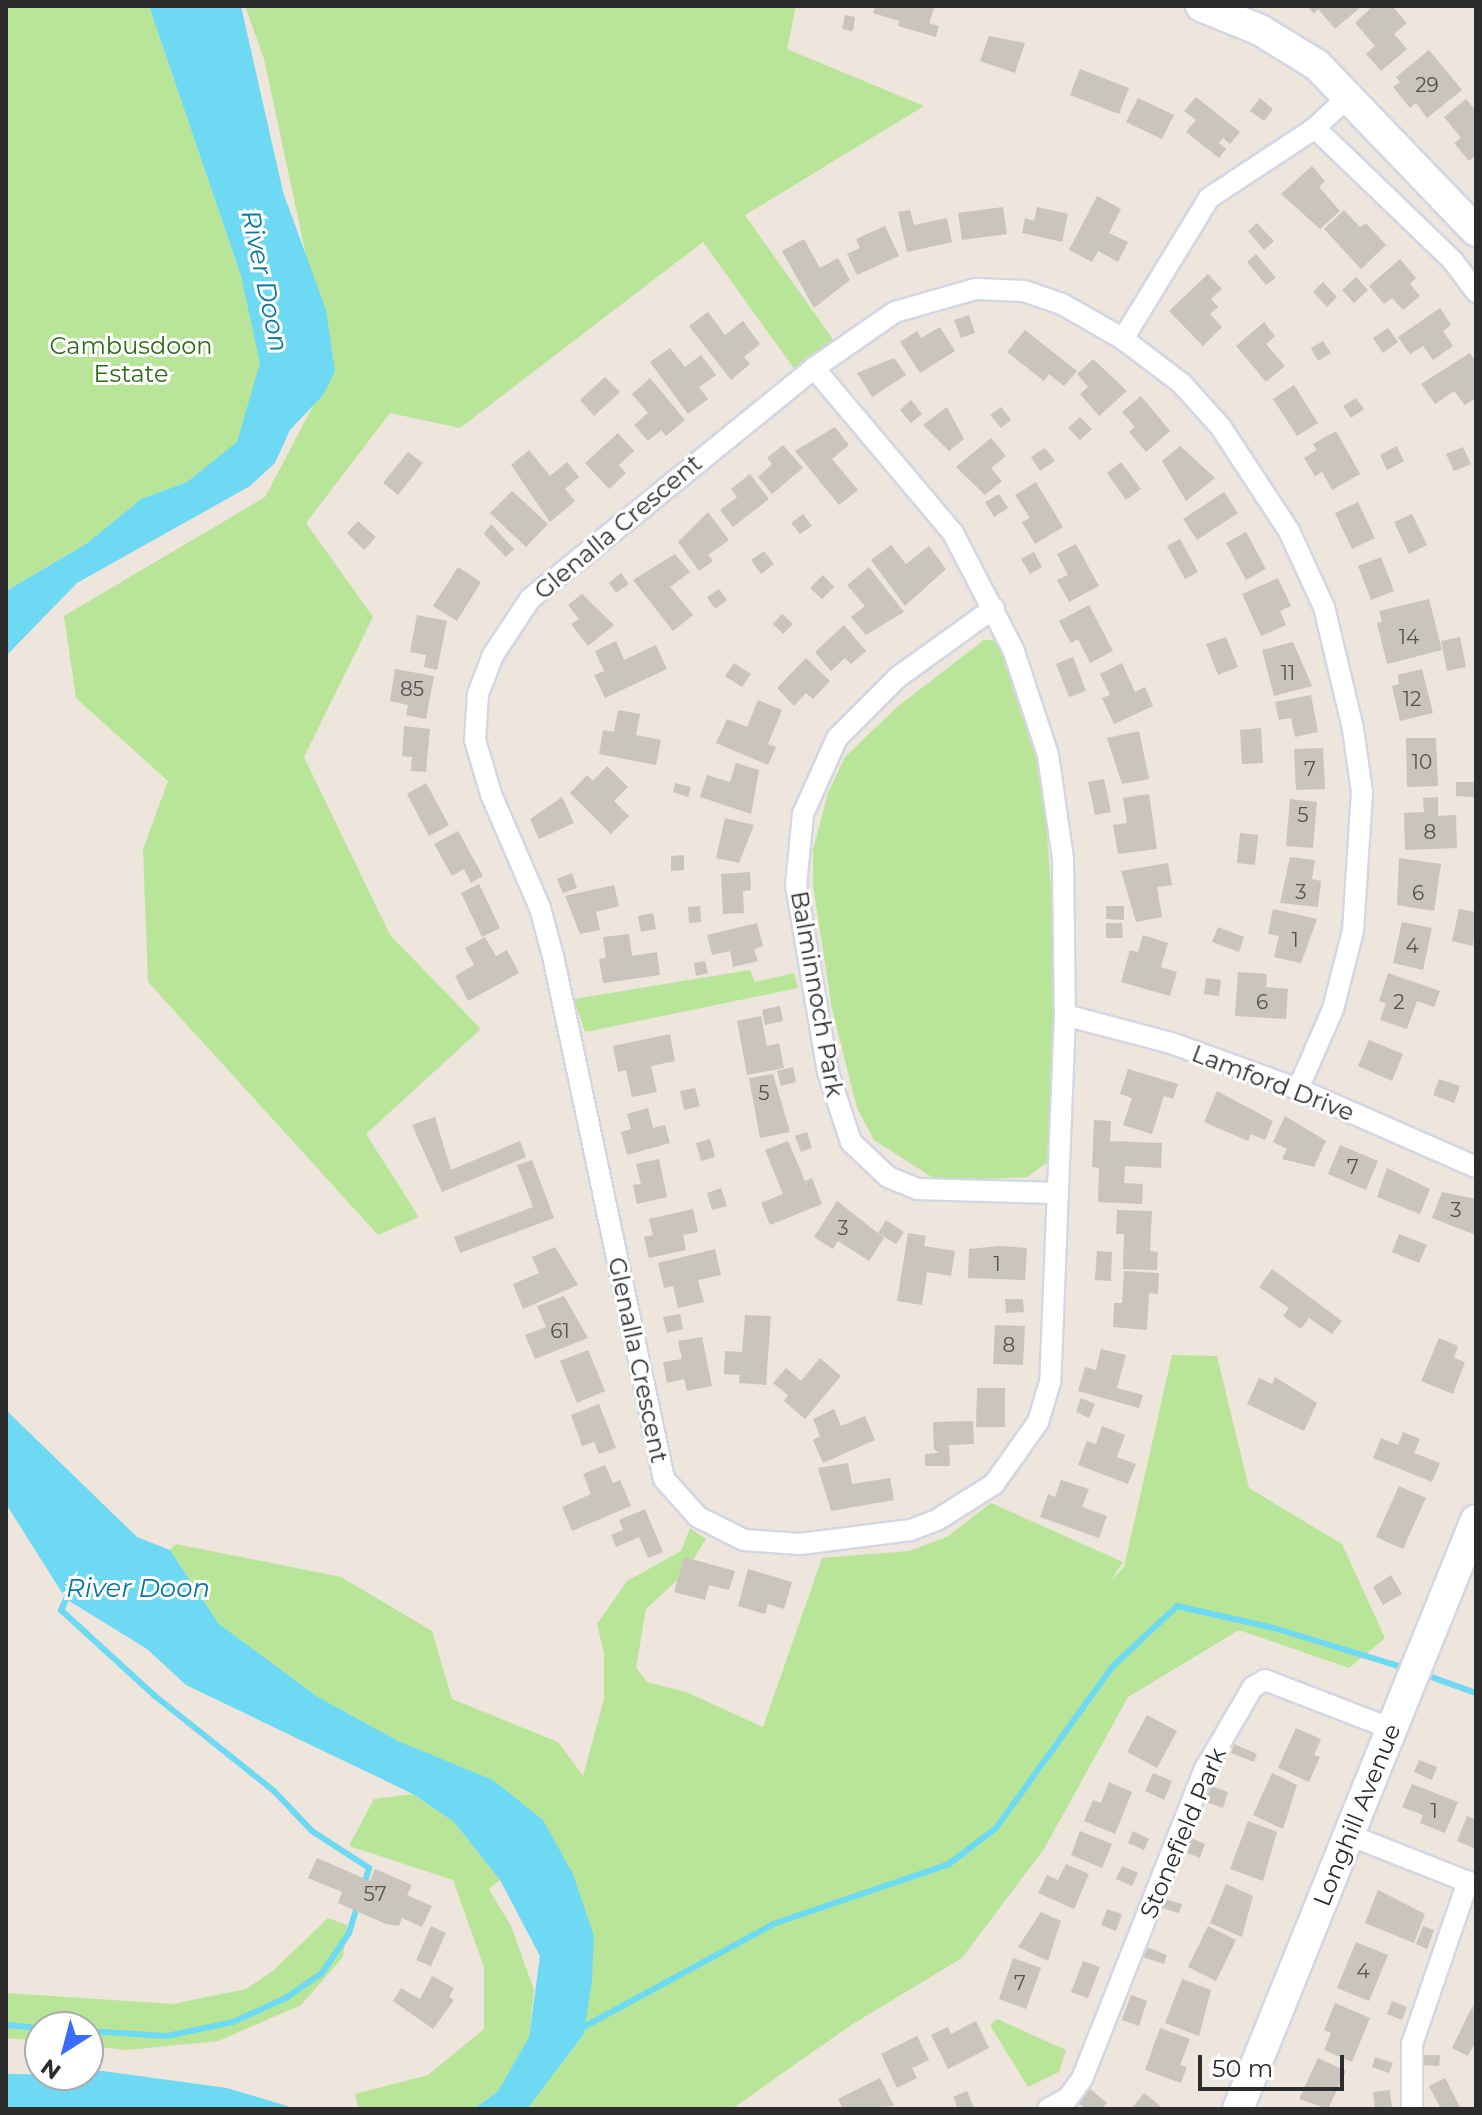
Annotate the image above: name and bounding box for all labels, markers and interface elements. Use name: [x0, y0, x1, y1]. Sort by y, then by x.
house number: 29: [1415, 73, 1439, 97]
water label: River Doon: [234, 207, 294, 355]
park label: Cambusdoon Estate: [49, 332, 213, 388]
street label: Glenalla Crescent: [528, 449, 708, 605]
house number: 14: [1399, 625, 1419, 649]
house number: 11: [1281, 661, 1295, 685]
house number: 85: [400, 677, 424, 701]
house number: 12: [1403, 687, 1421, 711]
house number: 10: [1412, 750, 1432, 774]
house number: 7: [1304, 757, 1316, 781]
house number: 5: [1297, 803, 1309, 827]
house number: 8: [1424, 820, 1436, 844]
house number: 3: [1295, 880, 1307, 904]
house number: 6: [1412, 881, 1424, 905]
street label: Balminnoch Park: [785, 889, 849, 1099]
house number: 1: [1291, 928, 1299, 952]
house number: 4: [1405, 934, 1419, 958]
house number: 6: [1256, 990, 1268, 1014]
house number: 2: [1393, 990, 1405, 1014]
street label: Lamford Drive: [1188, 1039, 1358, 1127]
house number: 5: [758, 1081, 770, 1105]
house number: 7: [1347, 1155, 1359, 1179]
house number: 3: [1450, 1198, 1462, 1222]
house number: 3: [837, 1216, 849, 1240]
house number: 1: [993, 1252, 1001, 1276]
street label: Glenalla Crescent: [602, 1255, 674, 1465]
house number: 61: [550, 1319, 570, 1343]
house number: 8: [1003, 1333, 1015, 1357]
water label: River Doon: [66, 1573, 210, 1605]
street label: Longhill Avenue: [1307, 1720, 1407, 1910]
street label: Stonefield Park: [1134, 1743, 1232, 1923]
house number: 1: [1430, 1799, 1438, 1823]
house number: 57: [364, 1882, 386, 1906]
house number: 4: [1356, 1959, 1370, 1983]
house number: 7: [1014, 1971, 1026, 1995]
north arrow: [24, 2011, 104, 2091]
scale bar: [1202, 2039, 1348, 2089]
text: N: [36, 2053, 66, 2085]
text: 50 m: [1212, 2054, 1273, 2083]

